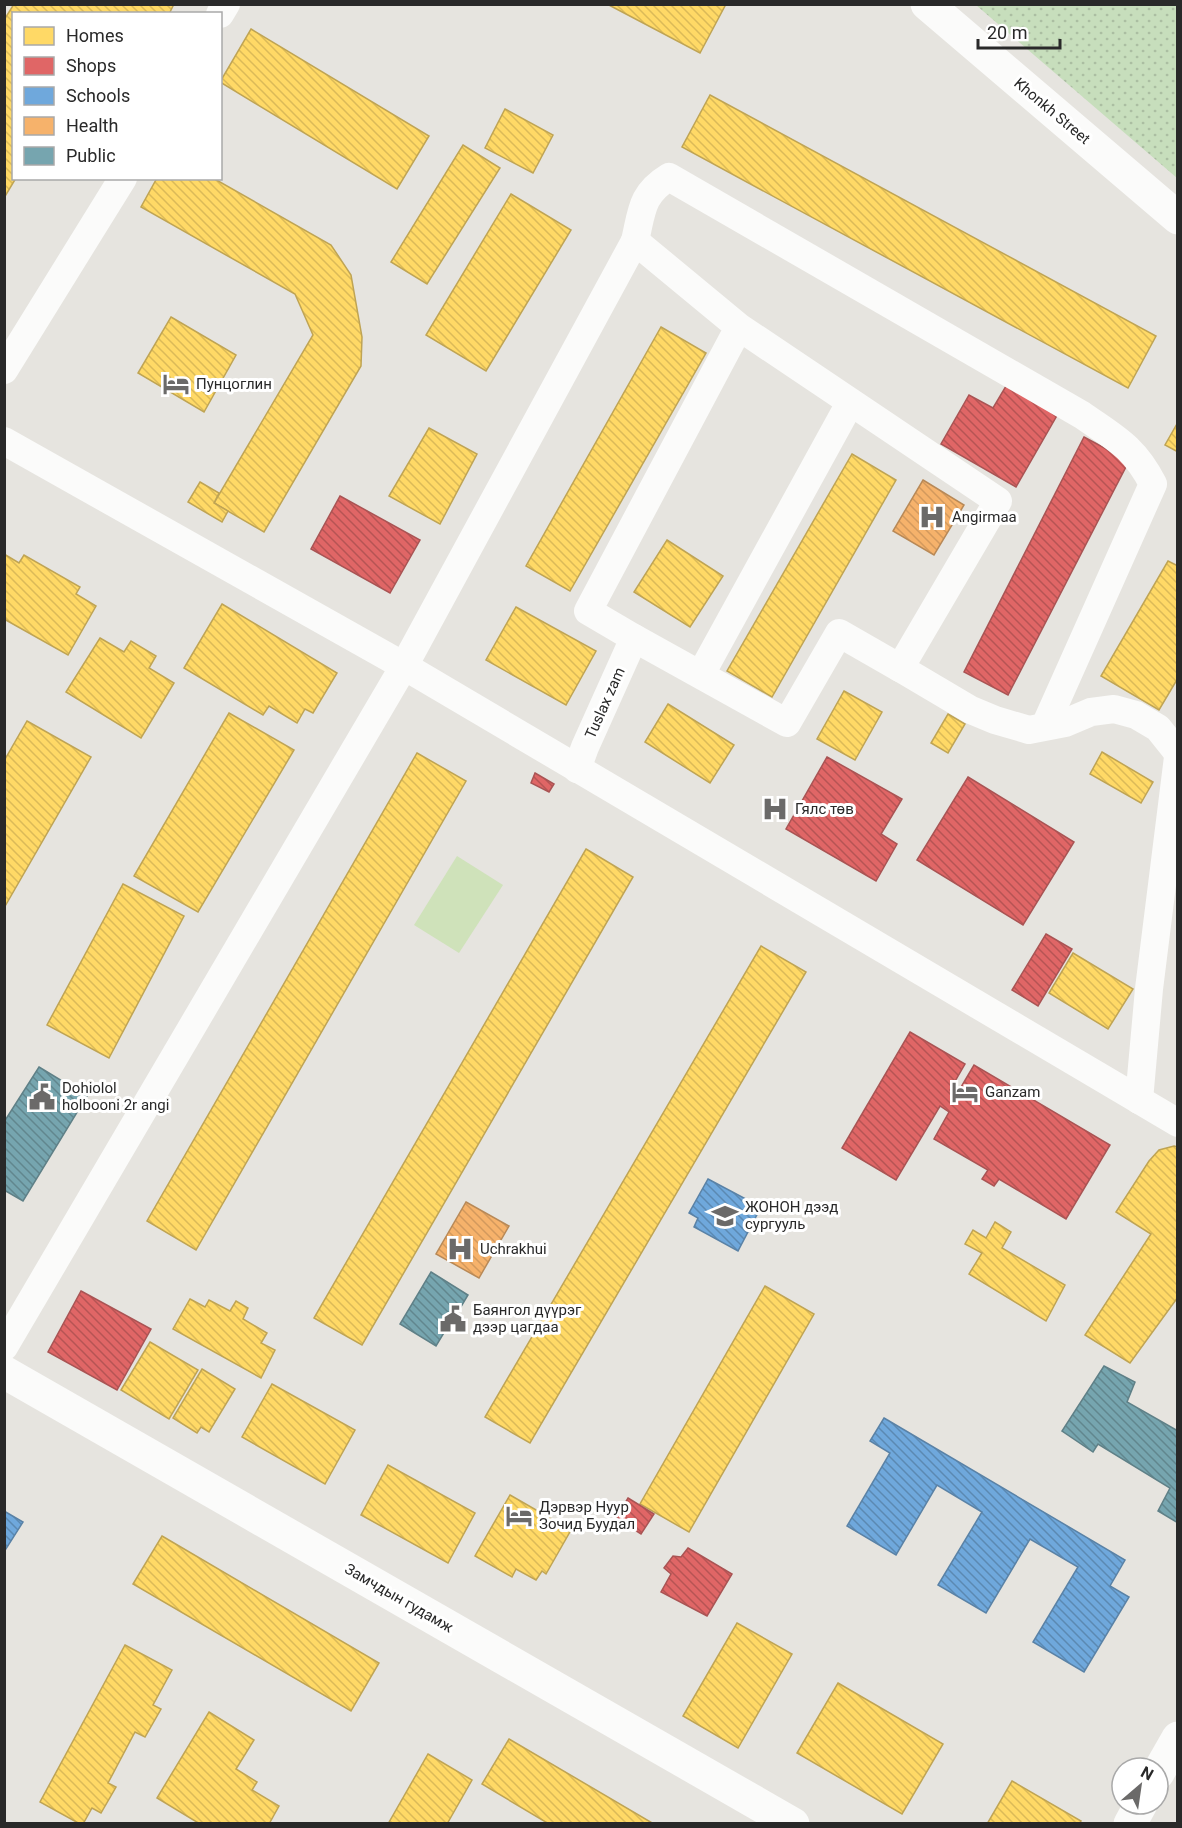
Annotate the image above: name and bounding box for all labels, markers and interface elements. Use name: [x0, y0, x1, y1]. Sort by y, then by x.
legend: [12, 12, 222, 180]
scale bar: [978, 12, 1060, 50]
text: 20 m: [987, 22, 1027, 43]
text: Homes: [66, 25, 124, 46]
text: Shops: [66, 55, 116, 76]
street label: Khonkh Street: [1010, 74, 1094, 148]
text: Schools: [66, 85, 130, 106]
text: Health: [66, 115, 118, 136]
text: Public: [66, 145, 116, 166]
hotel icon: Пунцоглин: [161, 369, 191, 399]
place label: Пунцоглин: [196, 375, 272, 393]
hospital icon: Angirmaa: [917, 502, 947, 532]
place label: Angirmaa: [952, 508, 1017, 526]
street label: Tuslax zam: [581, 665, 629, 741]
hospital icon: Гялс төв: [760, 794, 790, 824]
place label: Гялс төв: [795, 800, 854, 818]
hotel icon: Ganzam: [950, 1077, 980, 1107]
place label: Dohiolol holbooni 2r angi: [62, 1079, 169, 1114]
public building icon: Dohiolol holbooni 2r angi: [27, 1082, 57, 1112]
place label: Ganzam: [985, 1083, 1040, 1101]
place label: ЖОНОН дээд сургууль: [745, 1198, 838, 1233]
school or university icon: ЖОНОН дээд сургууль: [710, 1201, 740, 1231]
hospital icon: Uchrakhui: [445, 1234, 475, 1264]
place label: Uchrakhui: [480, 1240, 547, 1258]
place label: Баянгол дүүрэг дээр цагдаа: [473, 1301, 582, 1336]
public building icon: Баянгол дүүрэг дээр цагдаа: [438, 1304, 468, 1334]
place label: Дэрвэр Нуур Зочид Буудал: [539, 1498, 635, 1533]
hotel icon: Дэрвэр Нуур Зочид Буудал: [504, 1501, 534, 1531]
street label: Замчдын гудамж: [342, 1560, 457, 1637]
north arrow: [1110, 1756, 1170, 1816]
text: N: [1137, 1762, 1157, 1784]

